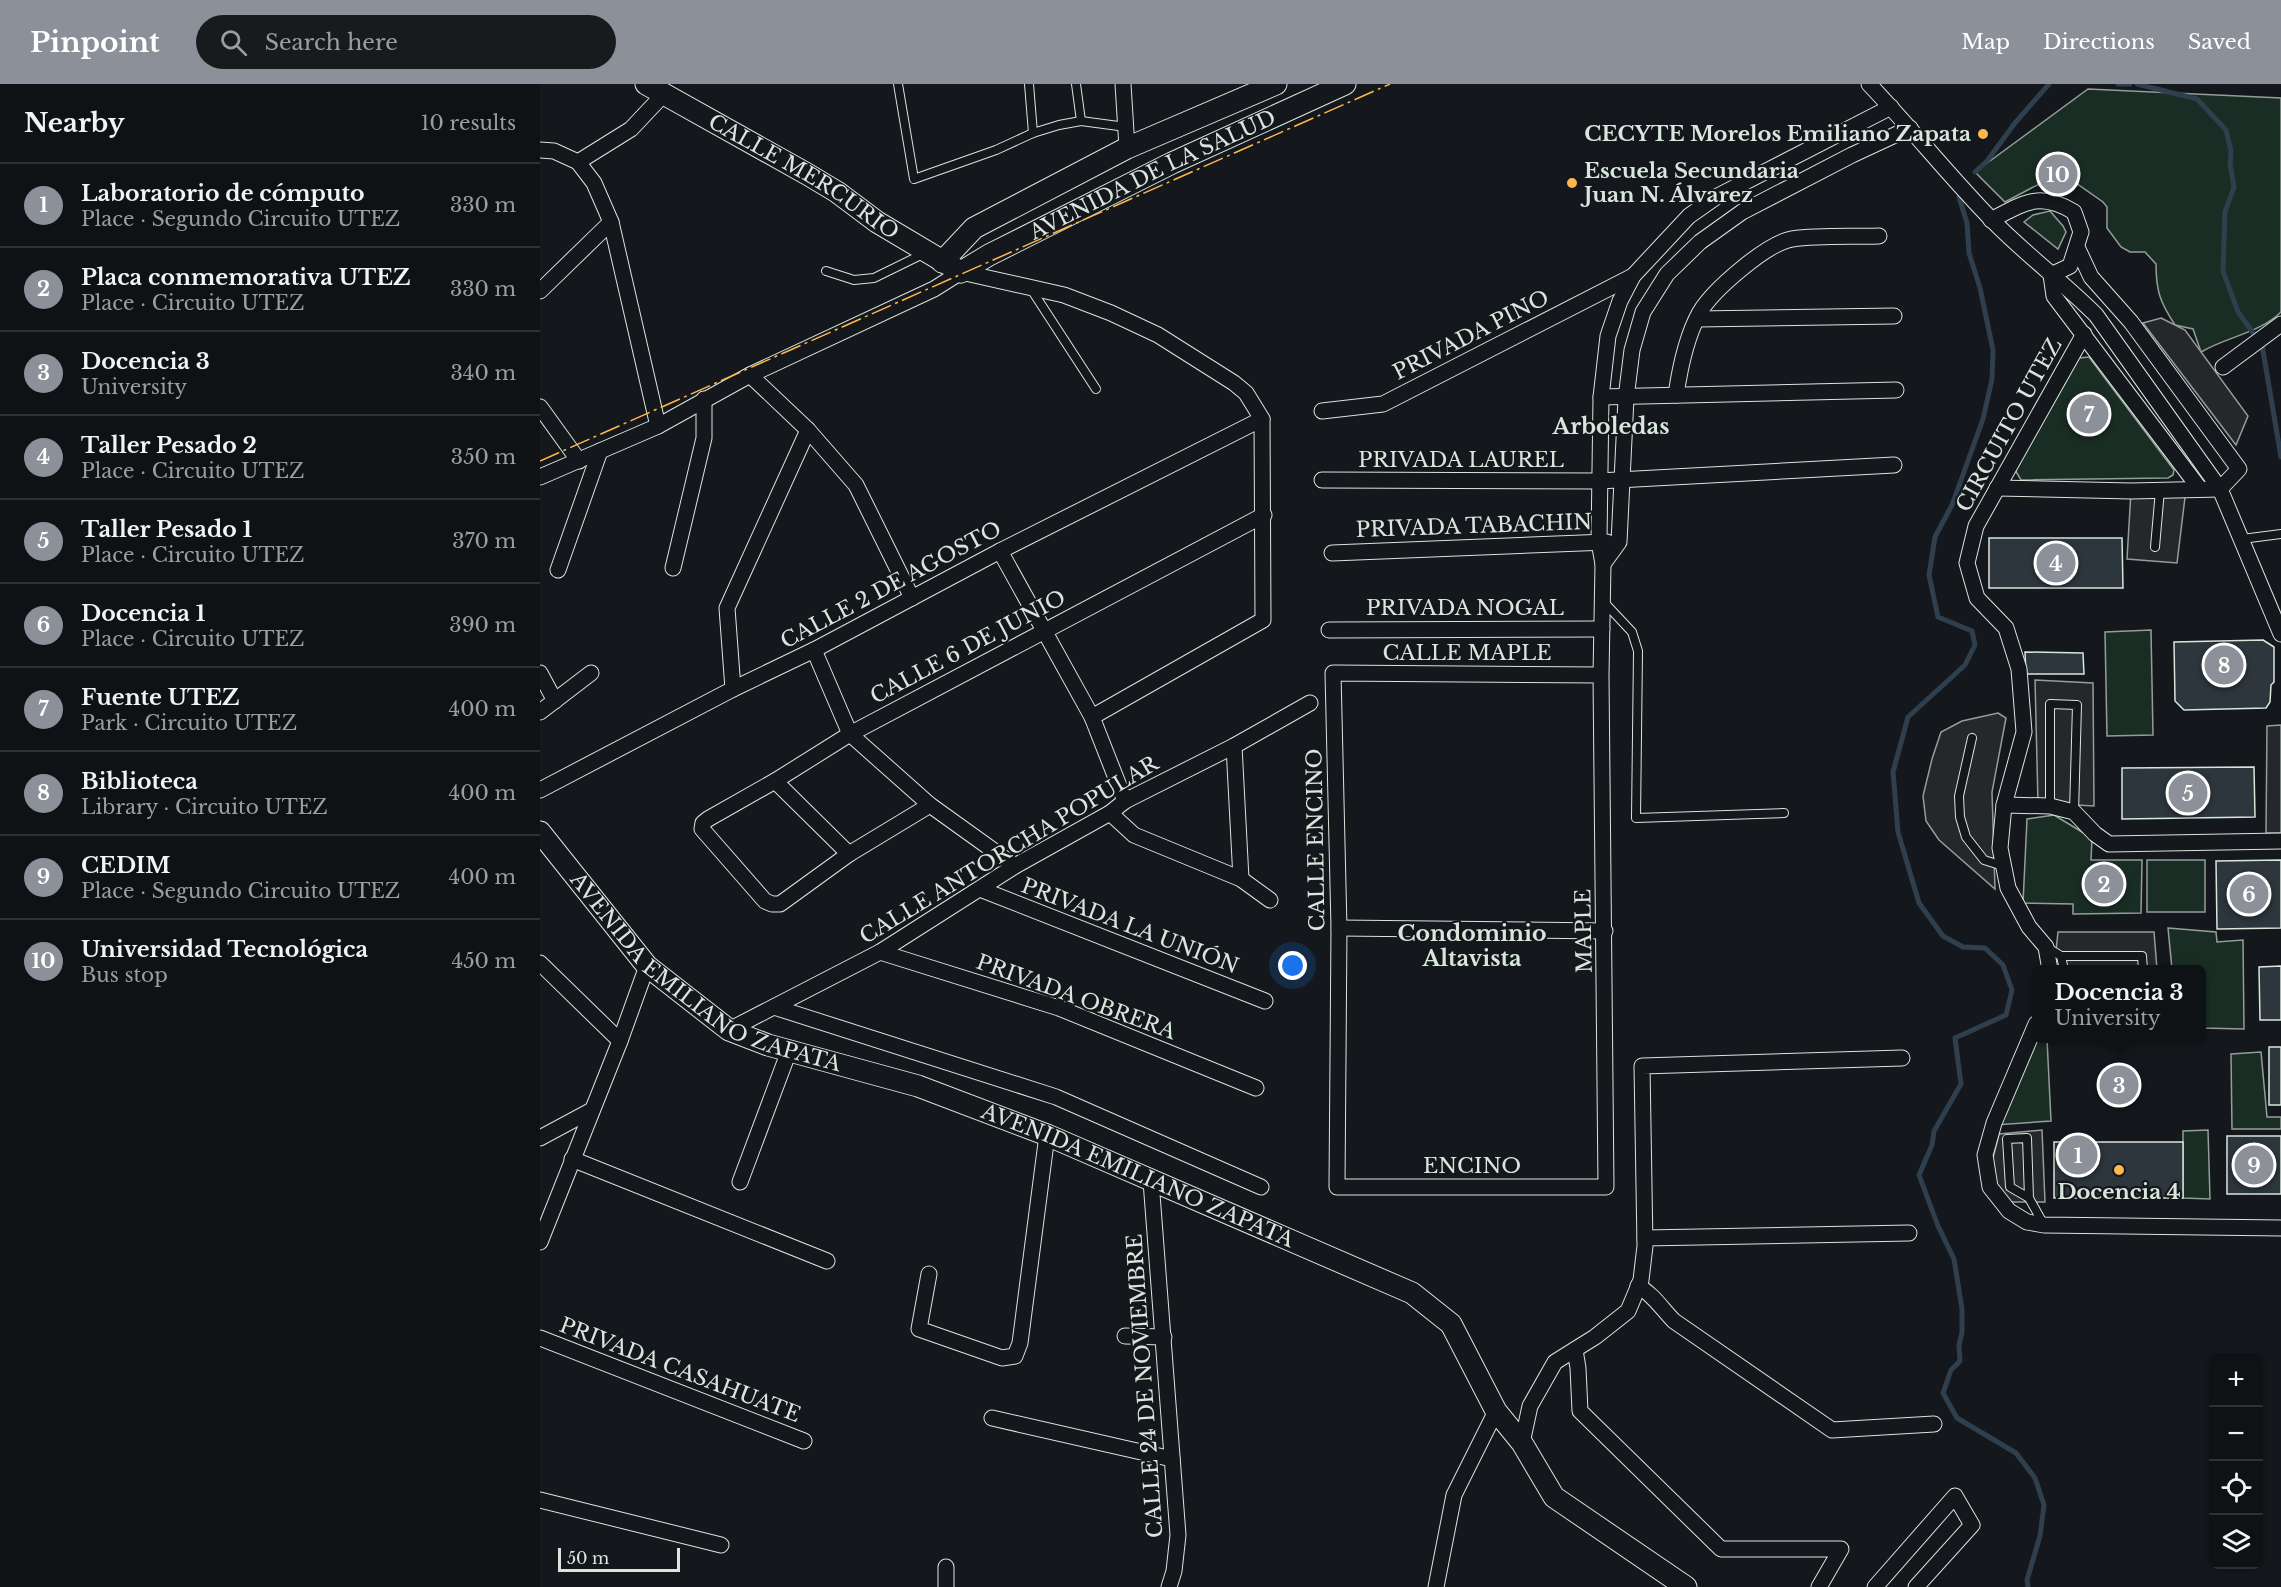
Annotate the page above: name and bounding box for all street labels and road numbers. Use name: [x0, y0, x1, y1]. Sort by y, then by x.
street label: AVENIDA DE LA SALUD: [1024, 104, 1280, 246]
street label: CALLE MERCURIO: [704, 108, 904, 245]
street label: PRIVADA PINO: [1389, 284, 1553, 386]
street label: CIRCUITO UTEZ: [1951, 334, 2067, 516]
street label: PRIVADA LAUREL: [1358, 447, 1564, 473]
street label: PRIVADA TABACHIN: [1355, 509, 1593, 543]
street label: CALLE 2 DE AGOSTO: [776, 516, 1006, 654]
street label: CALLE 6 DE JUNIO: [866, 584, 1070, 710]
street label: PRIVADA NOGAL: [1366, 595, 1564, 621]
street label: CALLE MAPLE: [1383, 640, 1551, 666]
street label: CALLE ENCINO: [1301, 748, 1331, 932]
street label: CALLE ANTORCHA POPULAR: [855, 750, 1164, 950]
street label: AVENIDA EMILIANO ZAPATA: [564, 867, 845, 1078]
street label: PRIVADA LA UNIÓN: [1018, 873, 1242, 979]
street label: MAPLE: [1570, 889, 1598, 973]
street label: PRIVADA OBRERA: [973, 949, 1180, 1045]
street label: AVENIDA EMILIANO ZAPATA: [977, 1098, 1299, 1254]
street label: ENCINO: [1423, 1153, 1521, 1179]
street label: CALLE 24 DE NOVIEMBRE: [1121, 1233, 1169, 1539]
street label: PRIVADA CASAHUATE: [556, 1312, 804, 1428]

